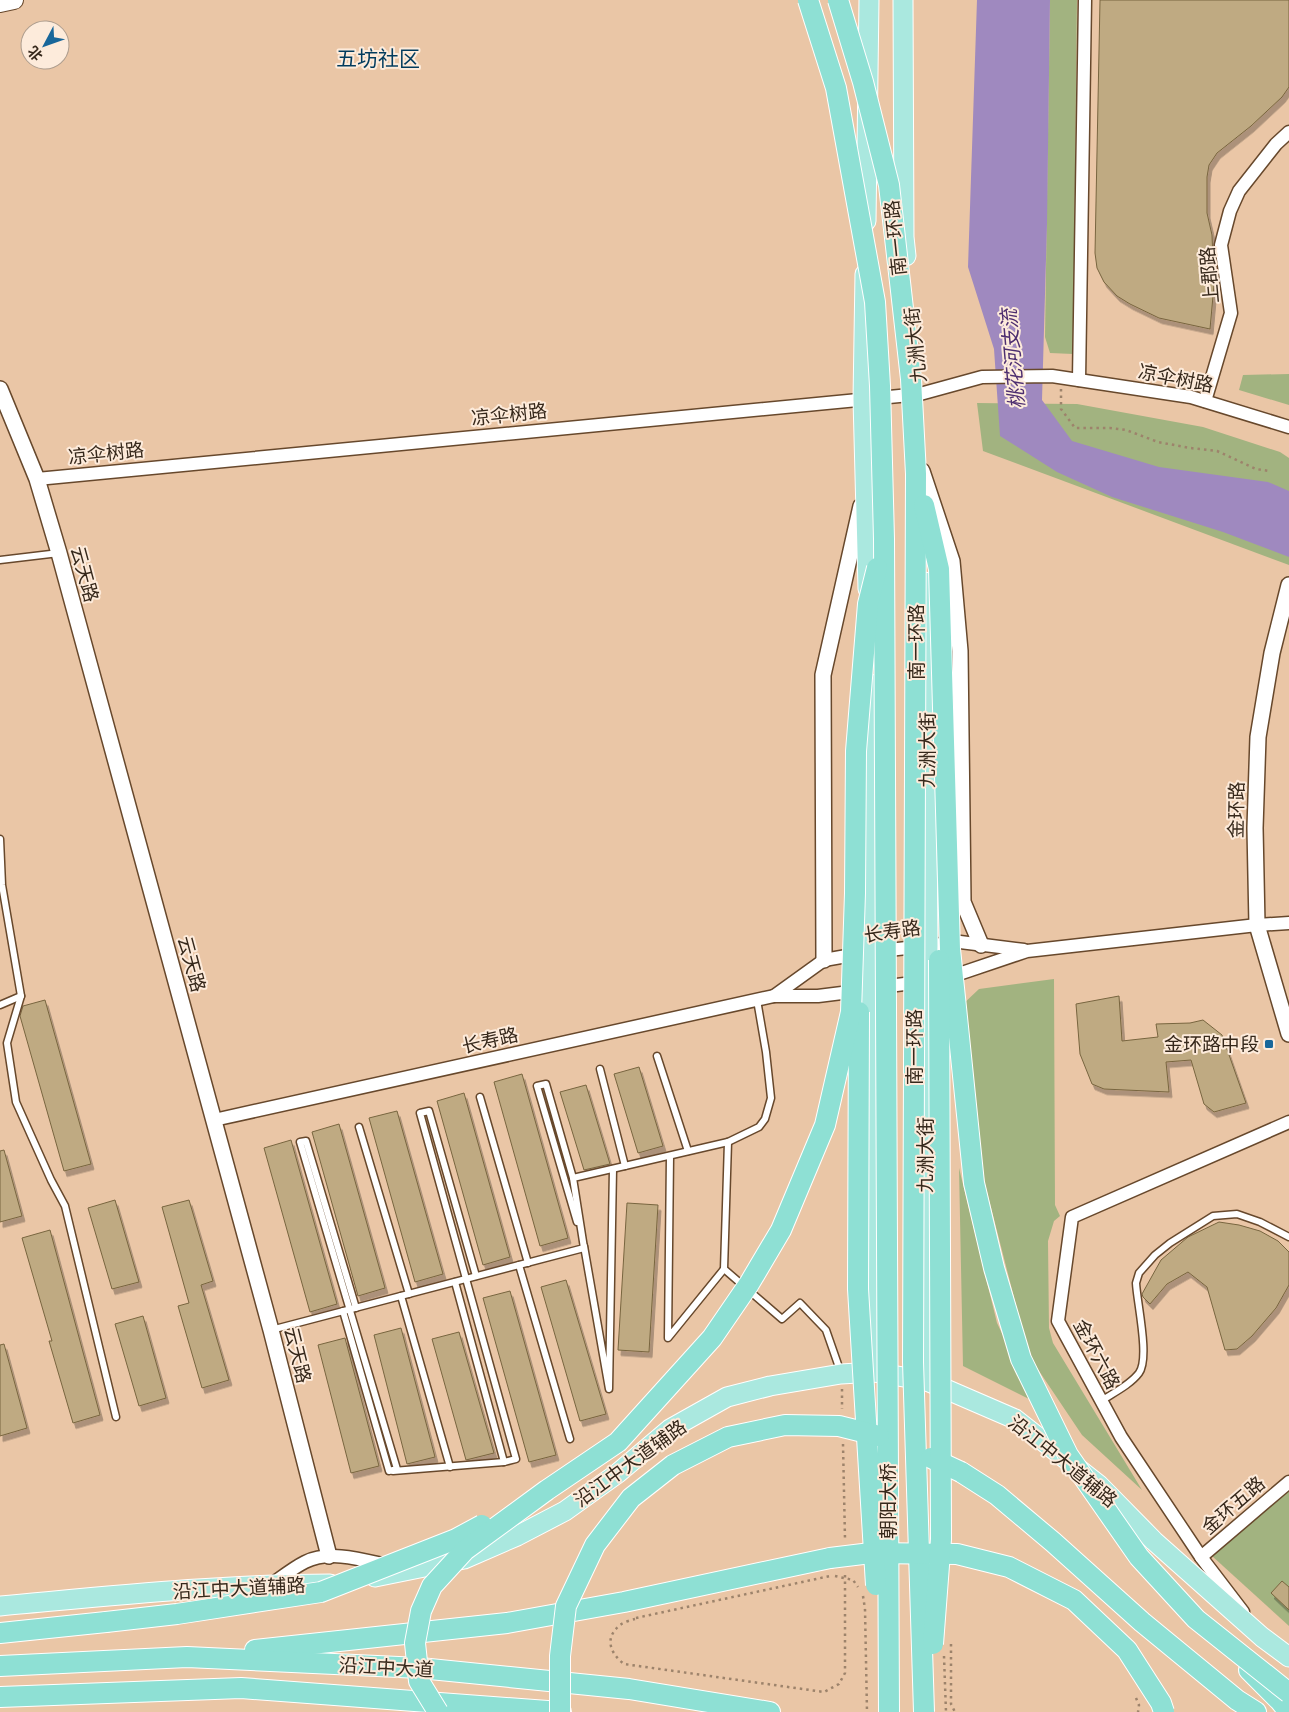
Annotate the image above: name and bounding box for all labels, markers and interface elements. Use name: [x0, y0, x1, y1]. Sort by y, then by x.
north arrow: [20, 20, 70, 70]
text: 北: [25, 42, 47, 64]
district label: 五坊社区: [336, 46, 420, 71]
street label: 南一环路: [880, 199, 911, 277]
street label: 上郡路: [1196, 246, 1223, 304]
water label: 桃花河支流: [996, 305, 1029, 410]
street label: 九洲大街: [900, 306, 931, 384]
street label: 凉伞树路: [1136, 360, 1215, 397]
street label: 凉伞树路: [470, 399, 548, 430]
street label: 凉伞树路: [67, 438, 145, 469]
street label: 云天路: [66, 544, 103, 605]
street label: 南一环路: [905, 604, 928, 680]
street label: 九洲大街: [916, 712, 939, 788]
street label: 金环路: [1225, 781, 1248, 839]
street label: 长寿路: [862, 916, 922, 947]
street label: 云天路: [173, 934, 210, 995]
street label: 南一环路: [903, 1009, 926, 1085]
street label: 长寿路: [460, 1023, 520, 1058]
place label: 金环路中段: [1164, 1033, 1259, 1056]
marker: 金环路中段: [1263, 1038, 1275, 1050]
street label: 九洲大街: [914, 1117, 937, 1193]
street label: 金环六路: [1069, 1315, 1125, 1393]
street label: 云天路: [279, 1325, 316, 1386]
street label: 沿江中大道辅路: [1004, 1411, 1122, 1512]
street label: 沿江中大道辅路: [570, 1415, 691, 1512]
street label: 朝阳大桥: [877, 1463, 900, 1539]
street label: 金环五路: [1197, 1472, 1270, 1539]
street label: 沿江中大道辅路: [172, 1574, 306, 1603]
street label: 沿江中大道: [338, 1654, 434, 1681]

